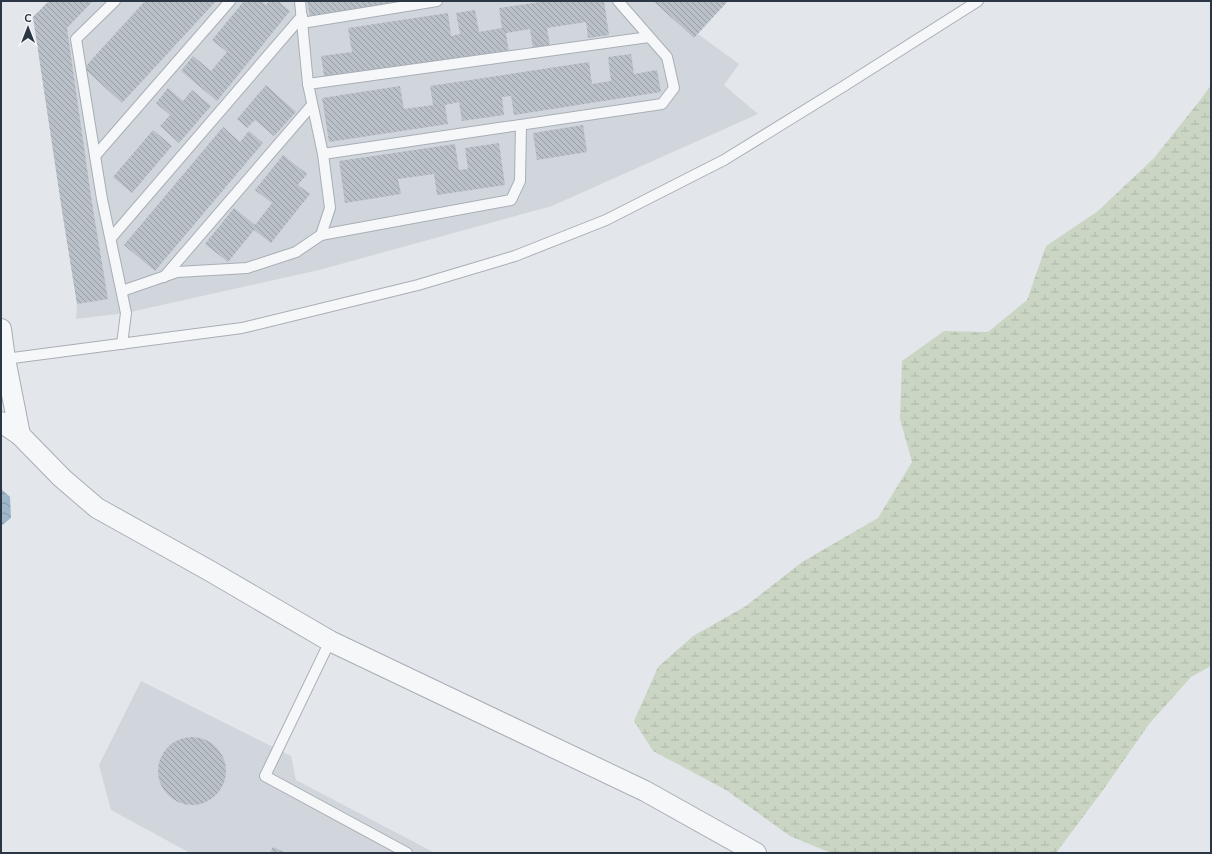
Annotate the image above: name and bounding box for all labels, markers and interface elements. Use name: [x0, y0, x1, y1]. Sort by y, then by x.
north arrow: [8, 8, 48, 48]
text: С: [24, 11, 32, 25]

